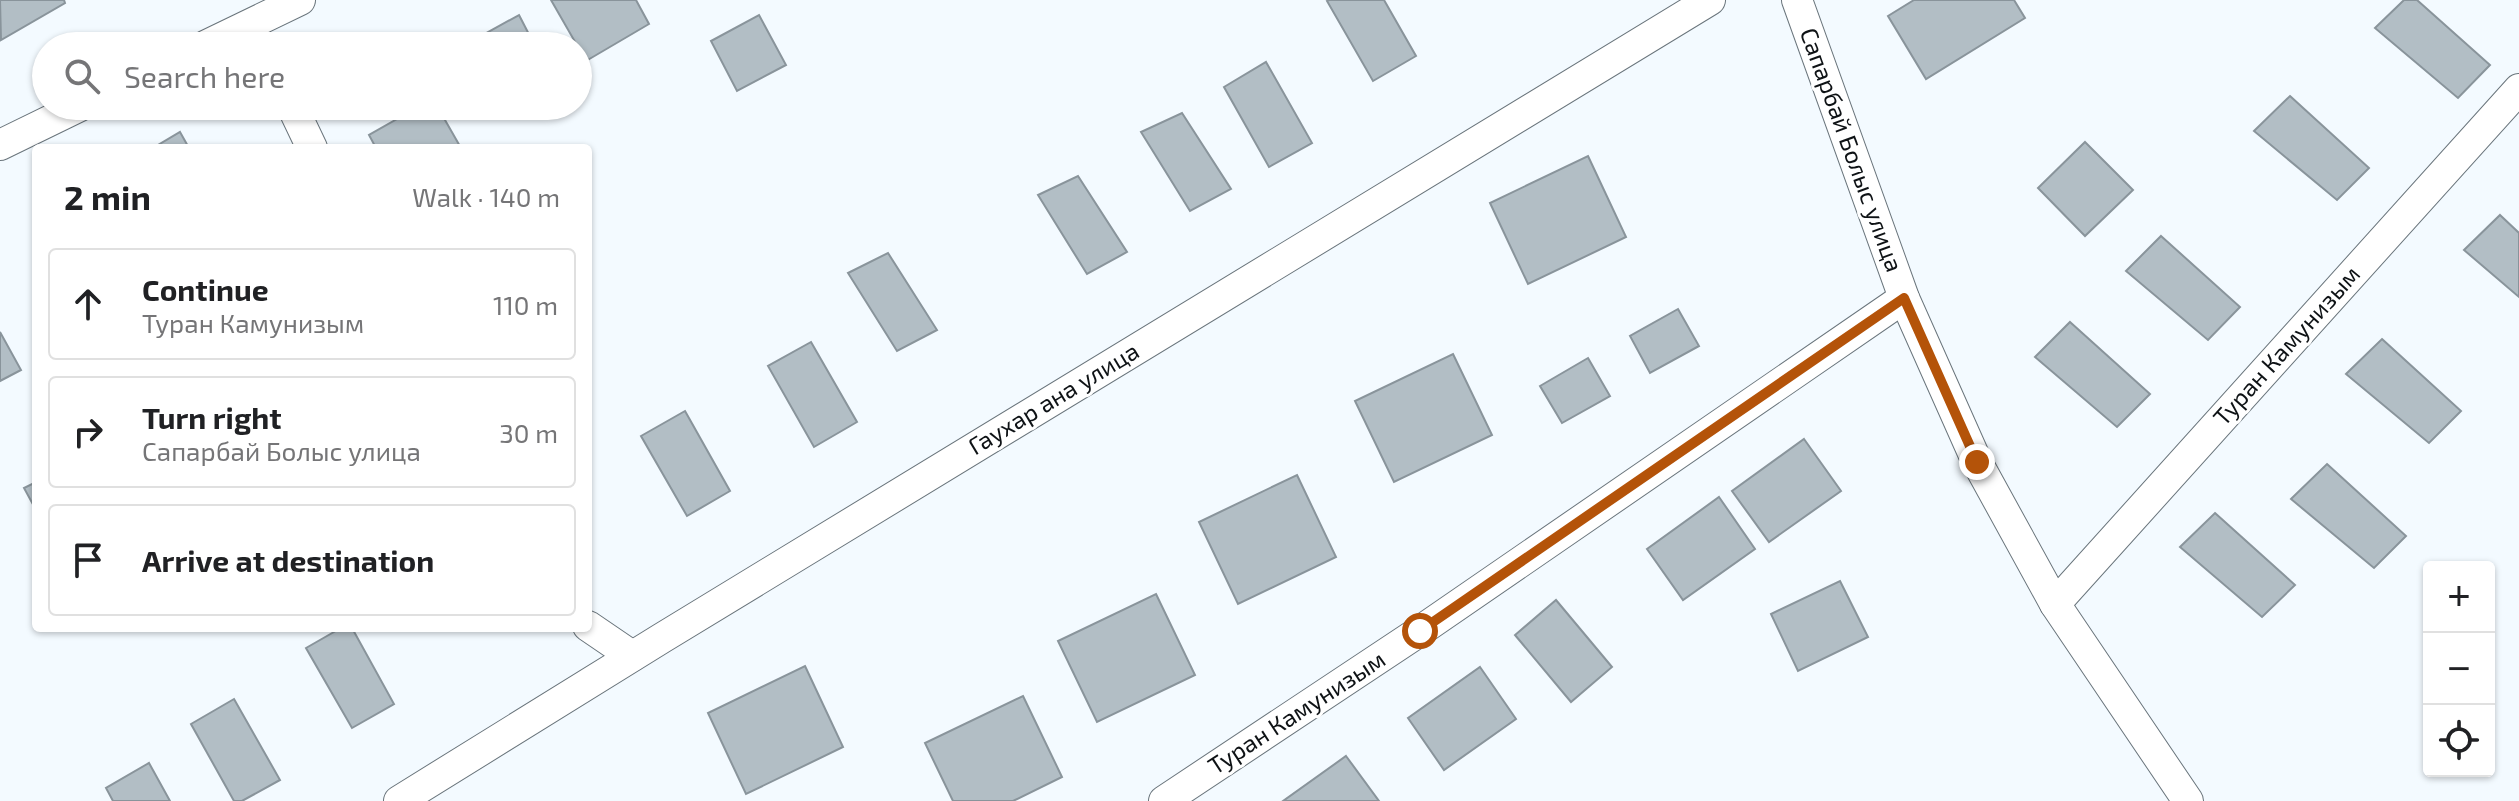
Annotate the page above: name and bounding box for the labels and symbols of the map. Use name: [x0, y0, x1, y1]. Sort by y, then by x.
street label: Сапарбай Болыс улица: [1794, 24, 1910, 276]
street label: Туран Камунизым: [2206, 259, 2366, 432]
street label: Гаухар ана улица: [963, 335, 1144, 461]
route end: [1959, 444, 1995, 480]
route start: [1402, 613, 1438, 649]
street label: Туран Камунизым: [1202, 644, 1391, 781]

